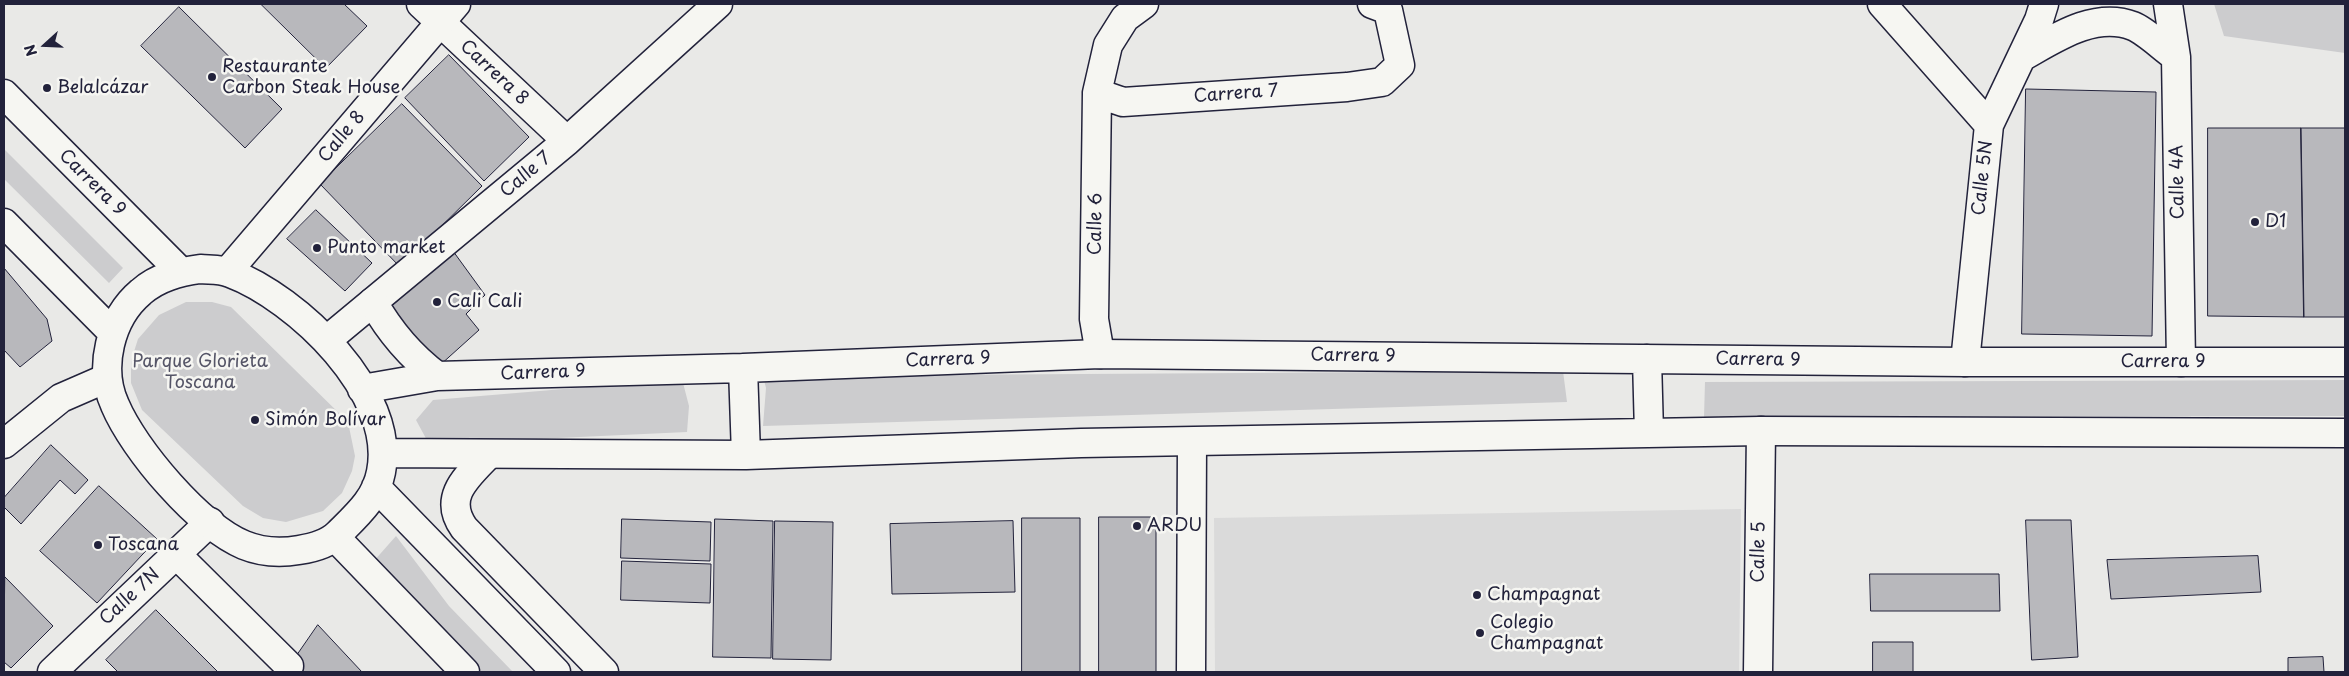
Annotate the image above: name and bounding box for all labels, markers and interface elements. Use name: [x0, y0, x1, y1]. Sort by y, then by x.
north arrow: [20, 20, 70, 70]
street label: Carrera 8: [455, 36, 533, 110]
text: N: [19, 41, 42, 59]
place label: Restaurante Carbon Steak House: [222, 56, 400, 98]
marker: Restaurante Carbon Steak House: [206, 71, 218, 83]
place label: Belalcázar: [57, 77, 148, 99]
street label: Carrera 7: [1193, 80, 1279, 108]
marker: Belalcázar: [41, 82, 53, 94]
street label: Calle 8: [314, 107, 370, 167]
street label: Calle 5N: [1968, 139, 1998, 217]
street label: Carrera 9: [54, 145, 130, 221]
street label: Calle 4A: [2167, 145, 2189, 219]
street label: Calle 7: [496, 147, 556, 203]
street label: Calle 6: [1085, 193, 1107, 255]
place label: D1: [2265, 211, 2286, 233]
marker: D1: [2249, 216, 2261, 228]
place label: Punto market: [327, 237, 445, 259]
marker: Punto market: [311, 242, 323, 254]
place label: Cali Cali: [447, 291, 522, 313]
marker: Cali Cali: [431, 296, 443, 308]
street label: Carrera 9: [1310, 344, 1396, 368]
street label: Carrera 9: [905, 348, 991, 372]
street label: Carrera 9: [1715, 348, 1801, 372]
park label: Parque Glorieta Toscana: [132, 351, 268, 394]
street label: Carrera 9: [2120, 351, 2206, 373]
street label: Carrera 9: [500, 361, 586, 385]
place label: Simón Bolívar: [265, 409, 386, 431]
marker: Simón Bolívar: [249, 414, 261, 426]
place label: ARDU: [1147, 515, 1202, 537]
marker: ARDU: [1131, 520, 1143, 532]
street label: Calle 5: [1748, 521, 1770, 583]
place label: Toscana: [108, 534, 179, 556]
marker: Toscana: [92, 539, 104, 551]
street label: Calle 7N: [96, 564, 164, 630]
place label: Champagnat: [1487, 584, 1600, 606]
marker: Champagnat: [1471, 589, 1483, 601]
place label: Colegio Champagnat: [1490, 612, 1603, 654]
marker: Colegio Champagnat: [1474, 627, 1486, 639]

